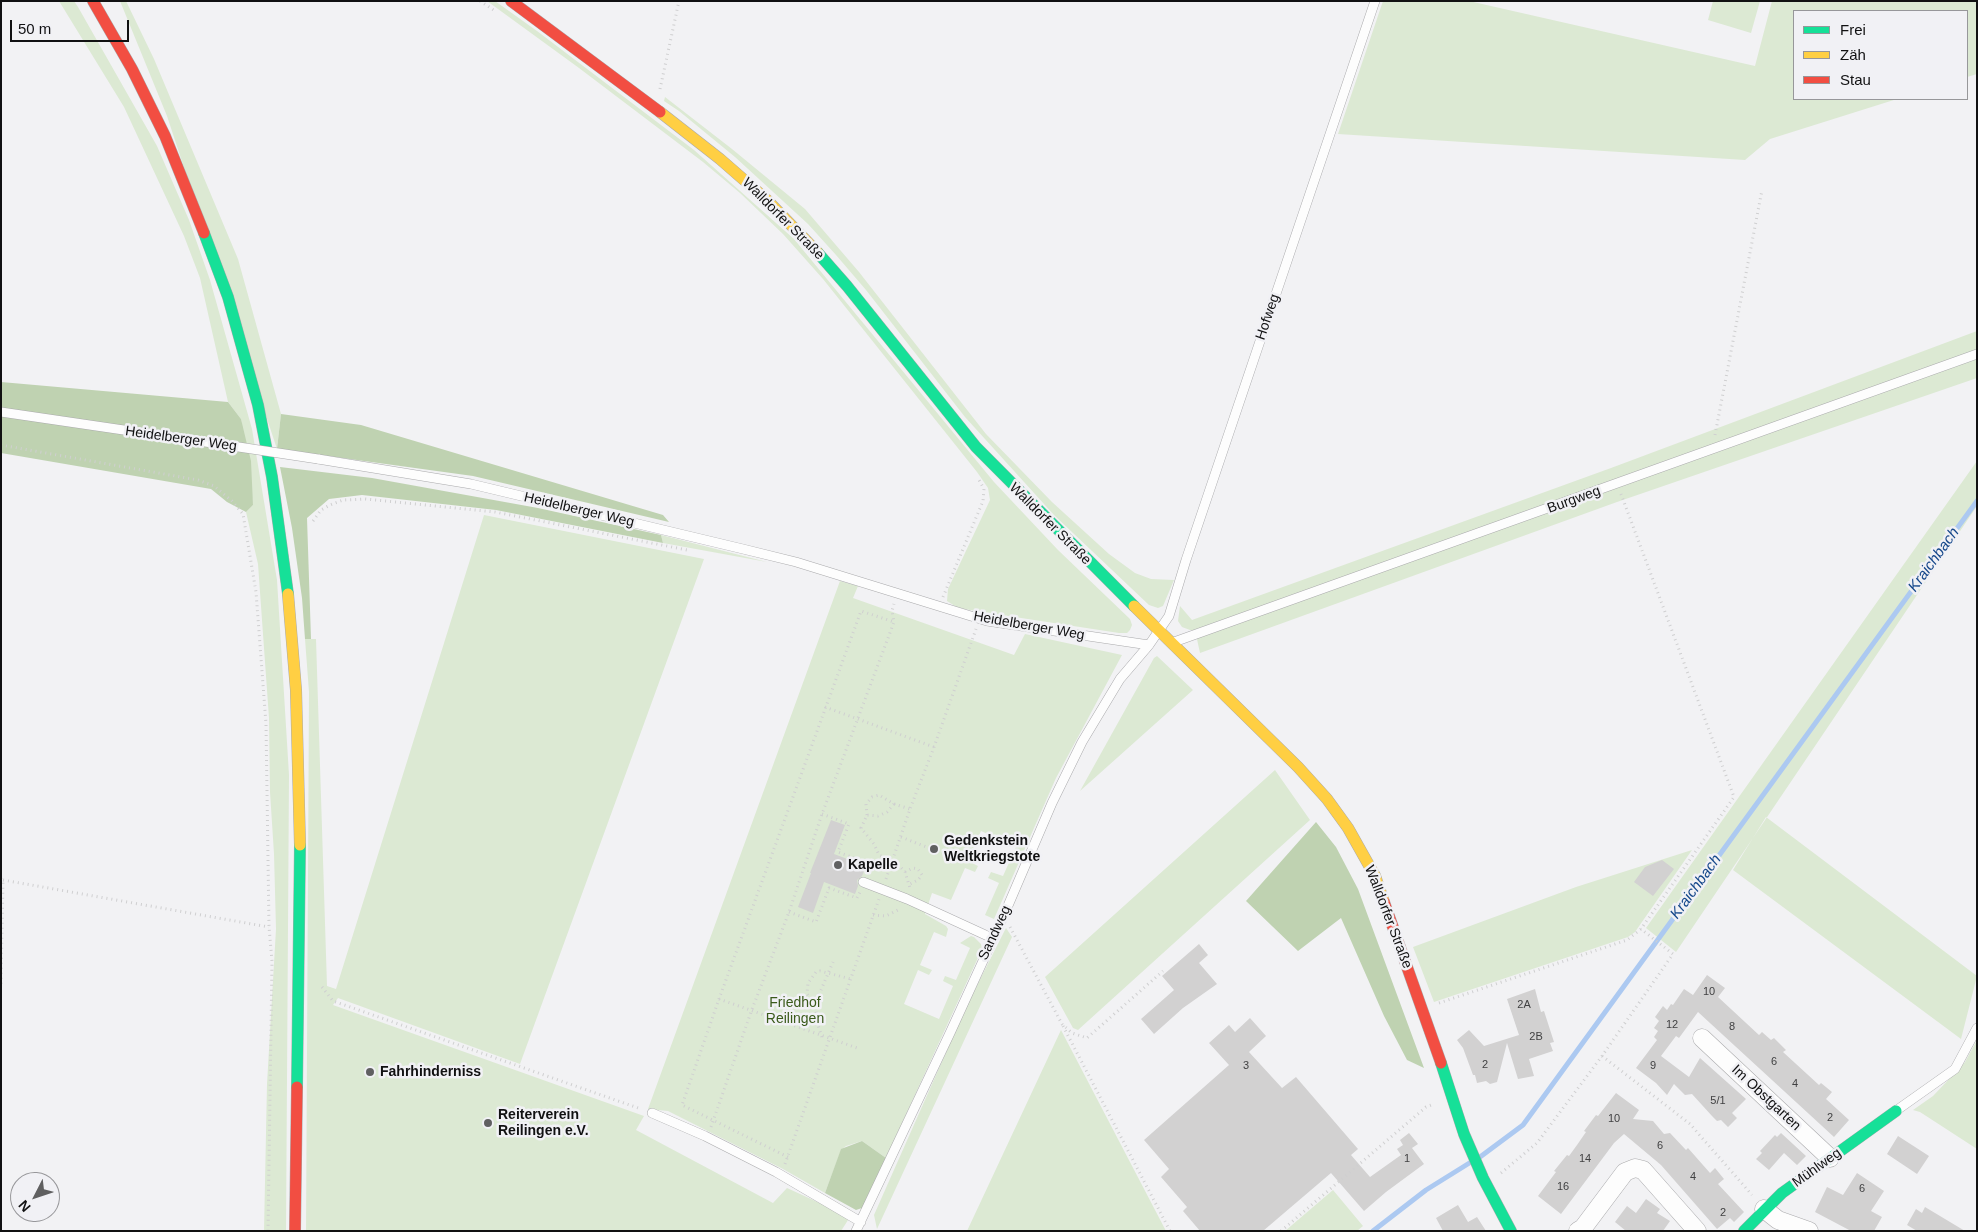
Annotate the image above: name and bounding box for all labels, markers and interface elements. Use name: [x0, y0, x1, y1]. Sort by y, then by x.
scale bar: [12, 10, 131, 42]
legend: [1793, 10, 1968, 100]
text: 50 m: [18, 20, 51, 37]
text: Frei: [1840, 21, 1866, 38]
text: Zäh: [1840, 46, 1866, 63]
text: Stau: [1840, 71, 1871, 88]
street label: Walldorfer Straße: [738, 174, 828, 264]
street label: Hofweg: [1252, 292, 1284, 342]
street label: Heidelberger Weg: [124, 423, 238, 455]
street label: Walldorfer Straße: [1005, 479, 1095, 569]
street label: Burgweg: [1545, 483, 1603, 517]
street label: Heidelberger Weg: [522, 489, 636, 531]
water label: Kraichbach: [1905, 524, 1963, 596]
street label: Heidelberger Weg: [972, 608, 1086, 644]
place label: Gedenkstein Weltkriegstote: [944, 833, 1040, 866]
marker: Gedenkstein Weltkriegstote: [928, 843, 940, 855]
water label: Kraichbach: [1667, 851, 1725, 923]
place label: Kapelle: [848, 857, 898, 873]
marker: Kapelle: [832, 859, 844, 871]
street label: Walldorfer Straße: [1361, 863, 1415, 971]
street label: Sandweg: [975, 903, 1015, 963]
house number: 10: [1703, 985, 1715, 999]
park label: Friedhof Reilingen: [766, 995, 824, 1028]
house number: 2A: [1517, 998, 1531, 1012]
house number: 12: [1666, 1018, 1678, 1032]
house number: 8: [1729, 1020, 1735, 1034]
house number: 2B: [1529, 1030, 1543, 1044]
house number: 6: [1771, 1055, 1777, 1069]
house number: 2: [1482, 1058, 1488, 1072]
house number: 3: [1243, 1059, 1249, 1073]
house number: 9: [1650, 1059, 1656, 1073]
street label: Im Obstgarten: [1728, 1062, 1804, 1134]
place label: Fahrhinderniss: [380, 1064, 481, 1080]
marker: Fahrhinderniss: [364, 1066, 376, 1078]
house number: 4: [1792, 1077, 1798, 1091]
house number: 5/1: [1710, 1094, 1726, 1108]
place label: Reiterverein Reilingen e.V.: [498, 1107, 589, 1140]
house number: 2: [1827, 1111, 1833, 1125]
house number: 10: [1608, 1112, 1620, 1126]
marker: Reiterverein Reilingen e.V.: [482, 1117, 494, 1129]
house number: 6: [1657, 1139, 1663, 1153]
street label: Mühlweg: [1789, 1145, 1845, 1191]
house number: 1: [1404, 1152, 1410, 1166]
house number: 14: [1579, 1152, 1591, 1166]
house number: 4: [1690, 1170, 1696, 1184]
north arrow: [10, 1172, 60, 1222]
house number: 16: [1557, 1180, 1569, 1194]
house number: 6: [1859, 1182, 1865, 1196]
text: N: [15, 1197, 34, 1215]
house number: 2: [1720, 1206, 1726, 1220]

